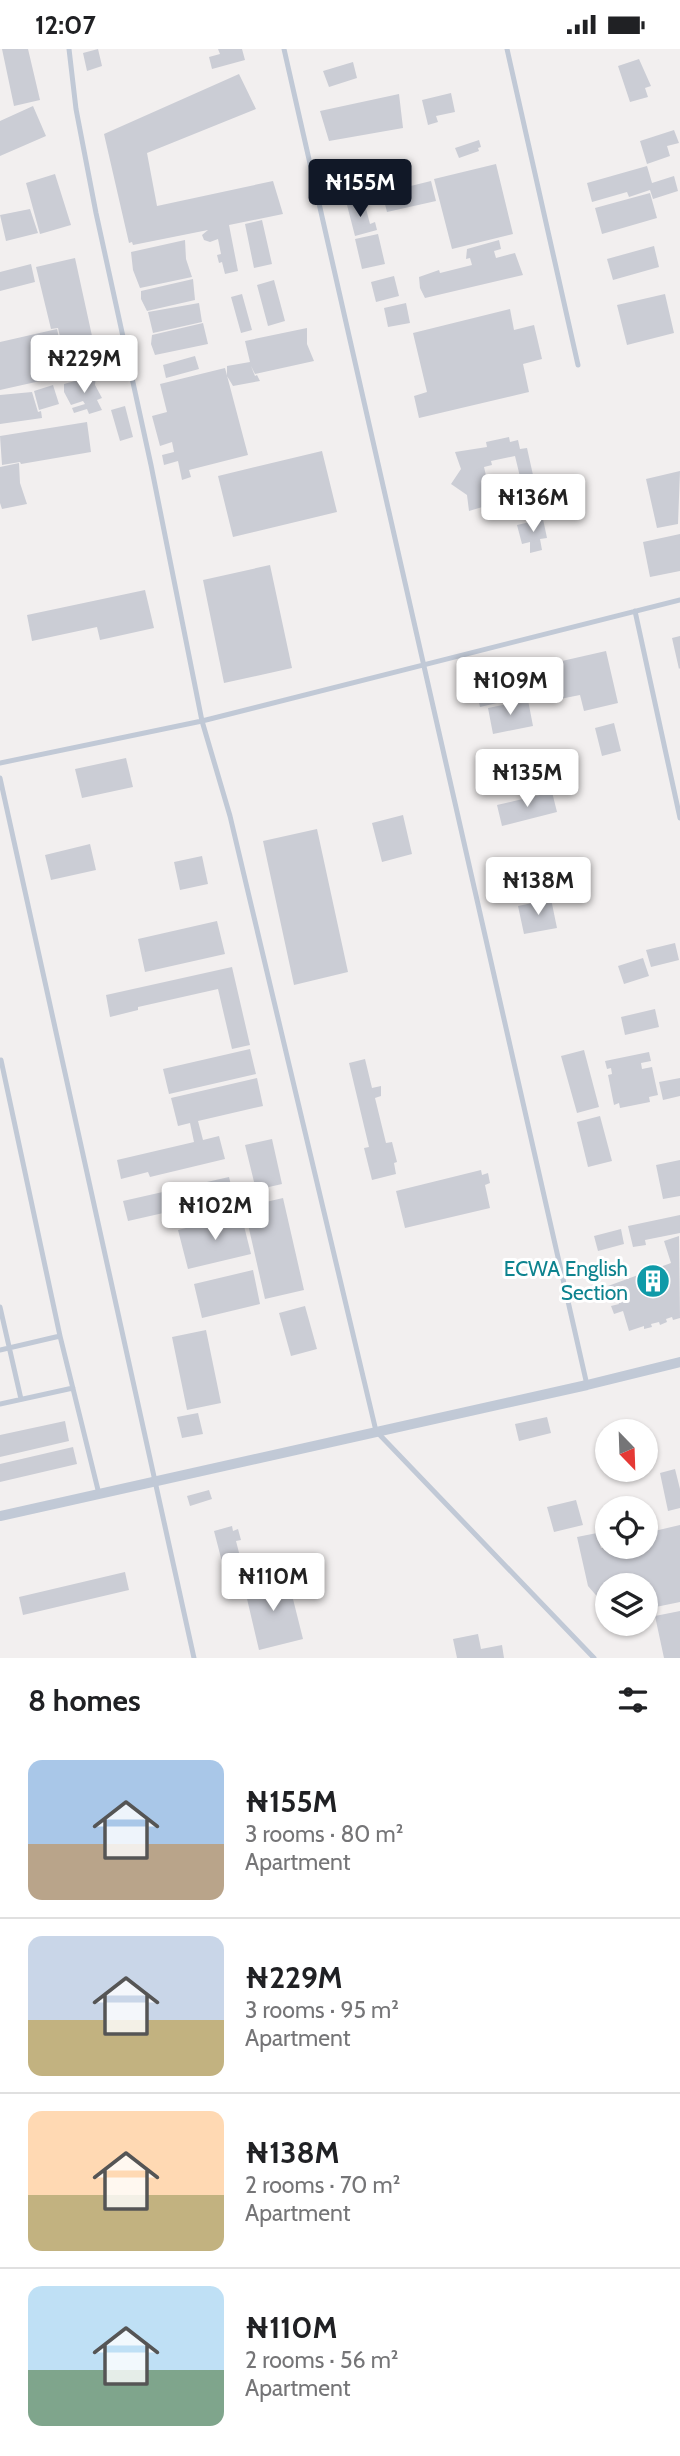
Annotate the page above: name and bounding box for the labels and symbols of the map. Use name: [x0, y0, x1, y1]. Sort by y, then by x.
pin: ₦155M: [311, 159, 409, 219]
pin: ₦229M: [35, 335, 133, 395]
pin: ₦136M: [484, 475, 582, 534]
pin: ₦109M: [461, 657, 559, 717]
pin: ₦135M: [478, 749, 576, 809]
pin: ₦138M: [489, 857, 587, 917]
pin: ₦102M: [166, 1183, 264, 1242]
place label: ECWA English Section: [504, 1256, 628, 1305]
building icon: ECWA English Section: [634, 1262, 672, 1300]
north arrow: [595, 1419, 658, 1482]
pin: ₦110M: [224, 1553, 322, 1613]

